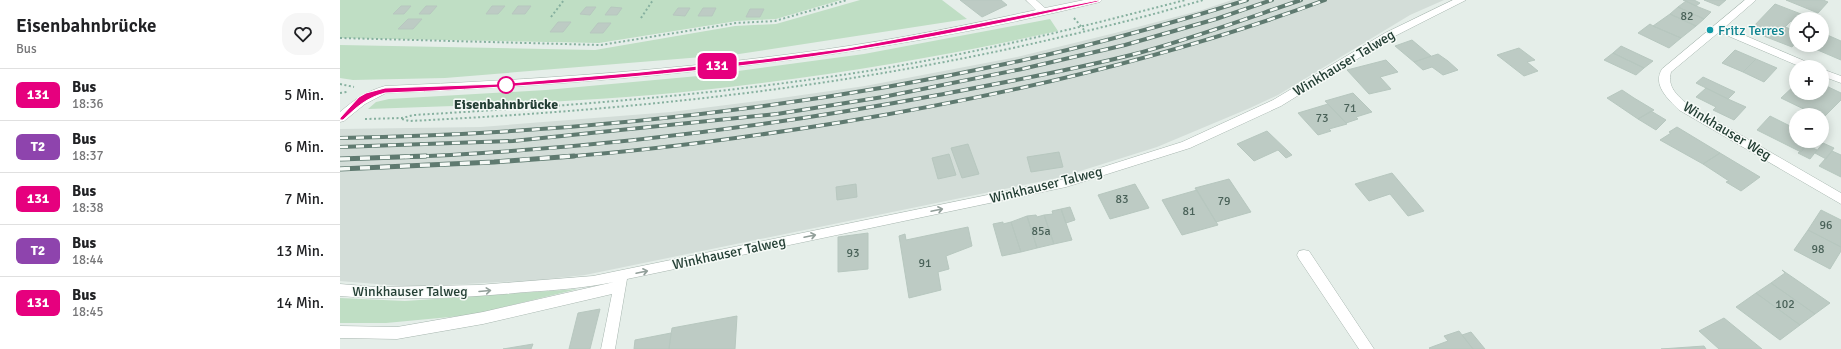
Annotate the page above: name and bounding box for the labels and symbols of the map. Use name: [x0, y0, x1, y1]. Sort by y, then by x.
house number: 82: [1681, 9, 1693, 24]
place label: Fritz Terres: [1718, 22, 1784, 39]
marker: Fritz Terres: [1705, 25, 1715, 35]
street label: Winkhauser Talweg: [1290, 26, 1398, 100]
line badge: 131: [694, 53, 740, 79]
marker: Eisenbahnbrücke: [497, 76, 515, 94]
place label: Eisenbahnbrücke: [454, 96, 558, 113]
street label: Winkhauser Weg: [1680, 98, 1774, 164]
house number: 71: [1344, 101, 1356, 116]
house number: 73: [1316, 111, 1328, 126]
street label: Winkhauser Talweg: [988, 163, 1104, 207]
house number: 83: [1116, 192, 1128, 207]
house number: 79: [1218, 194, 1230, 209]
house number: 81: [1183, 204, 1195, 219]
one-way arrow: [930, 205, 943, 213]
house number: 96: [1820, 218, 1832, 233]
house number: 85a: [1031, 224, 1051, 239]
one-way arrow: [803, 232, 816, 240]
street label: Winkhauser Talweg: [671, 233, 787, 273]
house number: 98: [1812, 242, 1824, 257]
house number: 93: [847, 246, 859, 261]
house number: 91: [919, 256, 931, 271]
one-way arrow: [635, 267, 648, 275]
street label: Winkhauser Talweg: [352, 283, 468, 300]
one-way arrow: [478, 287, 491, 294]
house number: 102: [1775, 297, 1795, 312]

